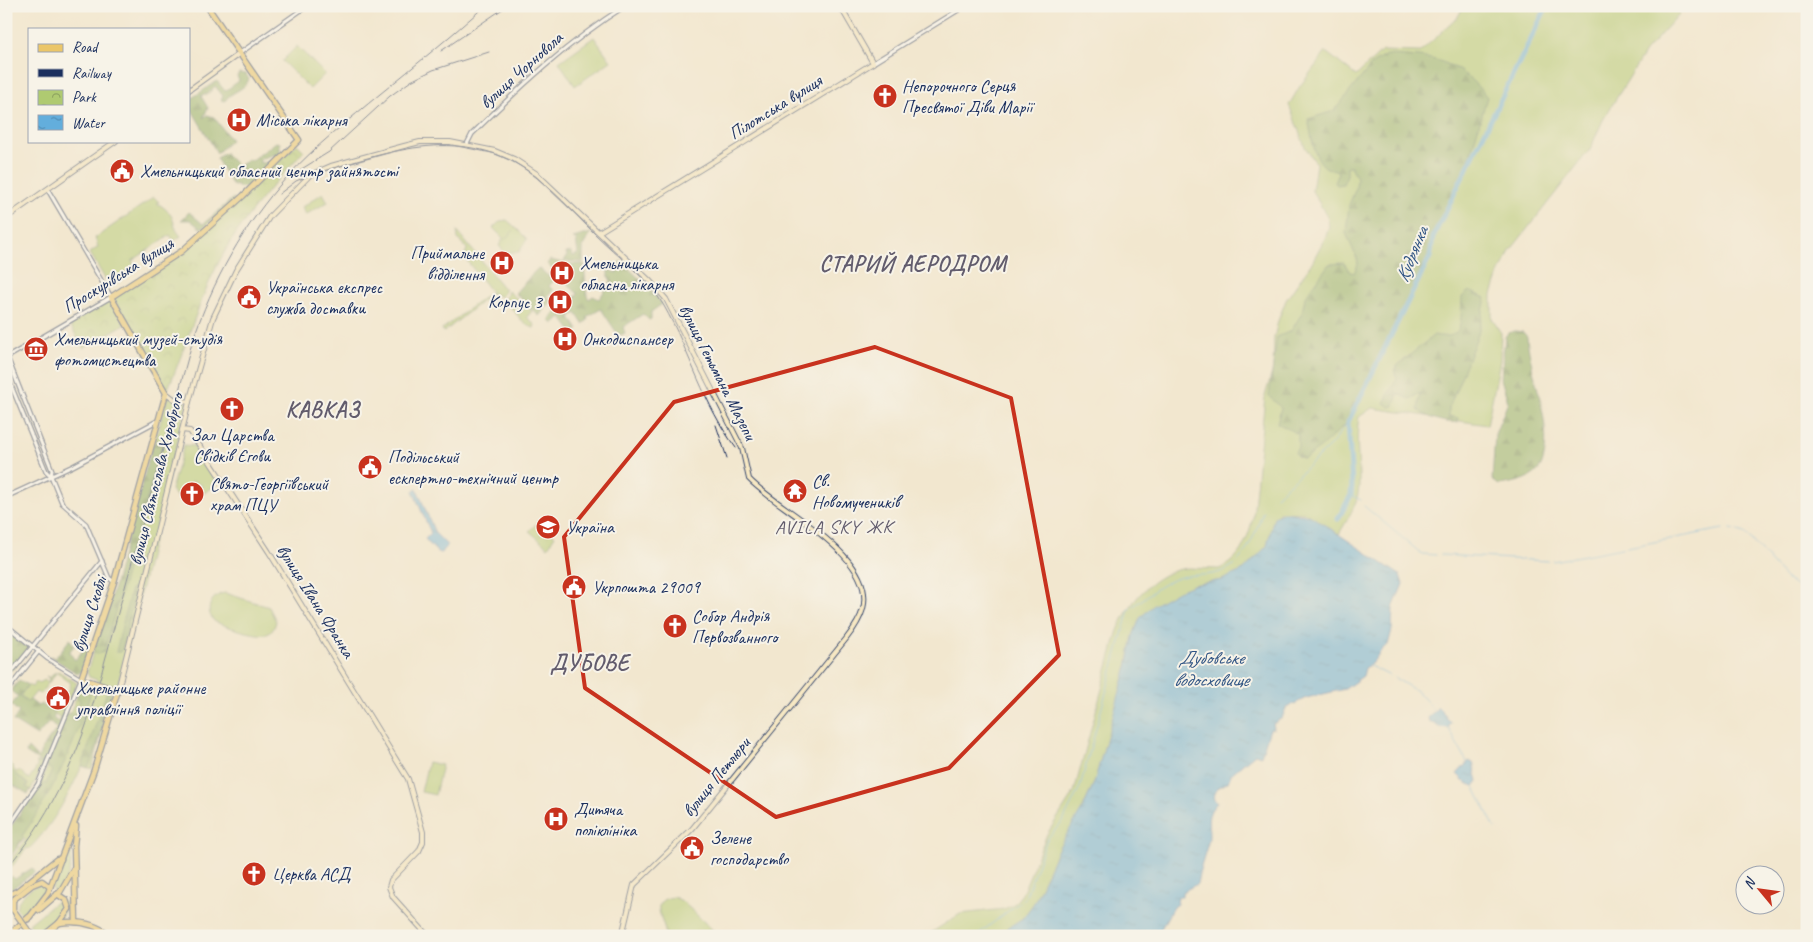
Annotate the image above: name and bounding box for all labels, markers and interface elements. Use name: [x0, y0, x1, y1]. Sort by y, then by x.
street label: вулиця Чорновола: [475, 26, 568, 113]
legend: [28, 28, 190, 142]
text: Road: [72, 38, 99, 57]
text: Railway: [72, 64, 113, 83]
street label: Пілотська вулиця: [724, 69, 827, 144]
place label: Непорочного Серця Пресвятої Діви Марії: [902, 75, 1036, 118]
church icon: Непорочного Серця Пресвятої Діви Марії: [872, 83, 898, 109]
text: Park: [72, 88, 97, 107]
hospital icon: Міська лікарня: [226, 107, 252, 133]
place label: Міська лікарня: [256, 109, 348, 131]
text: Water: [72, 114, 106, 133]
public building icon: Хмельницький обласний центр зайнятості: [109, 158, 135, 184]
place label: Хмельницький обласний центр зайнятості: [140, 160, 400, 183]
water label: Кудрянка: [1390, 221, 1435, 285]
street label: Проскурівська вулиця: [59, 231, 179, 318]
place label: Приймальне відділення: [410, 242, 485, 285]
hospital icon: Приймальне відділення: [489, 250, 515, 276]
district label: СТАРИЙ АЕРОДРОМ: [820, 250, 1008, 278]
place label: Хмельницька обласна лікарня: [580, 252, 675, 295]
hospital icon: Хмельницька обласна лікарня: [549, 260, 575, 286]
place label: Українська експрес служба доставки: [266, 276, 384, 319]
public building icon: Українська експрес служба доставки: [236, 284, 262, 310]
hospital icon: Корпус 3: [547, 289, 573, 315]
place label: Корпус 3: [488, 291, 544, 313]
street label: вулиця Гетьмана Мазепи: [673, 301, 762, 445]
hospital icon: Онкодиспансер: [552, 326, 578, 352]
place label: Хмельницький музей-студія фотомистецтва: [54, 328, 223, 371]
place label: Онкодиспансер: [582, 328, 674, 350]
museum icon: Хмельницький музей-студія фотомистецтва: [23, 336, 49, 362]
street label: вулиця Святослава Хороброго: [124, 389, 188, 567]
church icon: Зал Царства Свідків Єгови: [219, 396, 245, 422]
district label: КАВКАЗ: [286, 396, 361, 424]
place label: Зал Царства Свідків Єгови: [190, 424, 275, 467]
place label: Подільський ескпертно-технічний центр: [388, 446, 559, 489]
public building icon: Подільський ескпертно-технічний центр: [357, 454, 383, 480]
place label: Св. Новомучеників: [812, 470, 904, 513]
place label: Свято-Георгіївський храм ПЦУ: [210, 473, 330, 516]
temple icon: Св. Новомучеників: [782, 478, 808, 504]
church icon: Свято-Георгіївський храм ПЦУ: [179, 481, 205, 507]
school or university icon: Україна: [535, 514, 561, 540]
district label: AVILA SKY ЖК: [775, 515, 896, 539]
place label: Україна: [566, 516, 615, 538]
street label: вулиця Івана Франка: [272, 540, 360, 663]
street label: вулиця Скоблі: [66, 571, 112, 655]
public building icon: Укрпошта 29009: [561, 574, 587, 600]
place label: Укрпошта 29009: [592, 576, 702, 598]
place label: Собор Андрія Первозванного: [692, 605, 779, 648]
church icon: Собор Андрія Первозванного: [662, 613, 688, 639]
water label: Дубовське водосховище: [1174, 646, 1251, 692]
district label: ДУБОВЕ: [550, 649, 632, 677]
place label: Хмельницьке районне управління поліції: [75, 677, 206, 720]
public building icon: Хмельницьке районне управління поліції: [45, 685, 71, 711]
street label: вулиця Петлюри: [677, 732, 756, 821]
place label: Дитяча поліклініка: [574, 798, 638, 841]
hospital icon: Дитяча поліклініка: [543, 806, 569, 832]
place label: Зелене господарство: [710, 827, 790, 870]
public building icon: Зелене господарство: [679, 835, 705, 861]
church icon: Церква АСД: [241, 861, 267, 887]
place label: Церква АСД: [272, 863, 351, 885]
north arrow: [1736, 864, 1786, 914]
text: N: [1740, 874, 1760, 892]

